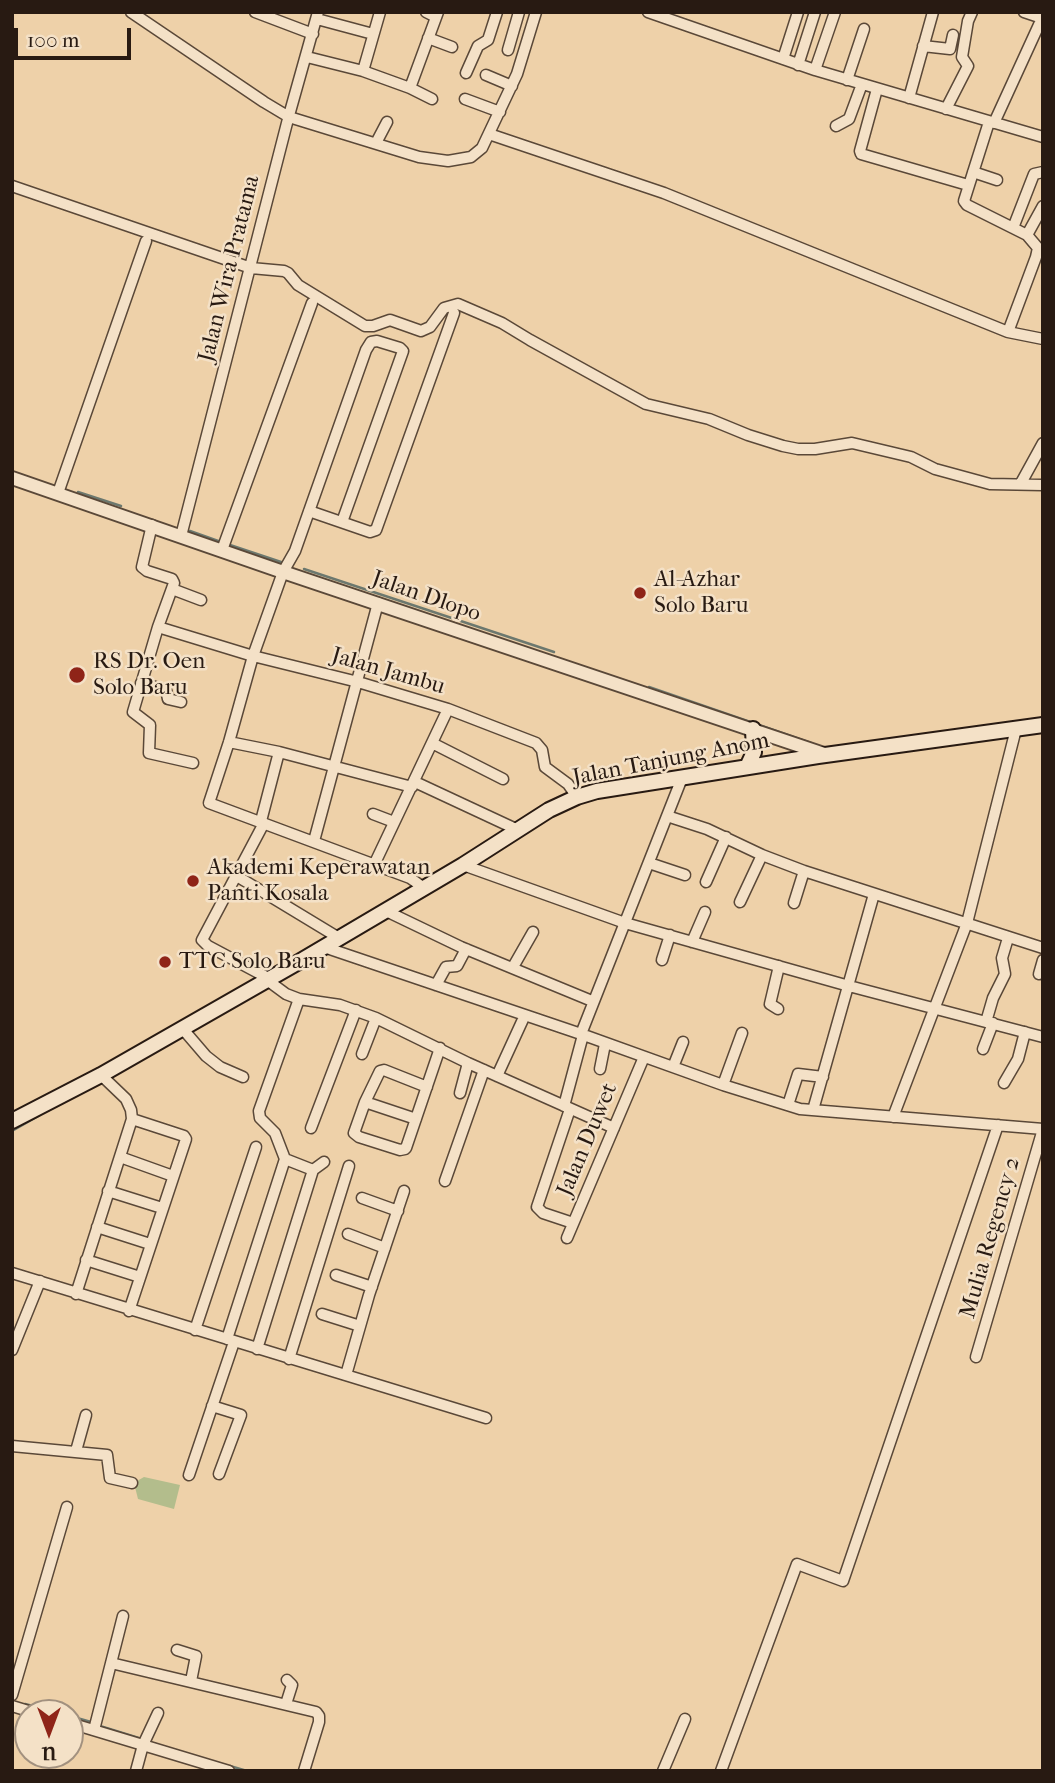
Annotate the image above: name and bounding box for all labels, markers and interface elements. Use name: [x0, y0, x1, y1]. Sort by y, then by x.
scale bar: [18, 14, 135, 58]
text: 100 m: [27, 28, 80, 52]
street label: Jalan Wira Pratama: [193, 173, 267, 365]
street label: Jalan Dlopo: [368, 565, 484, 629]
place label: Al-Azhar Solo Baru: [654, 566, 749, 620]
marker: Al-Azhar Solo Baru: [632, 585, 648, 601]
street label: Jalan Jambu: [328, 643, 448, 701]
place label: RS Dr. Oen Solo Baru: [93, 648, 205, 702]
marker: RS Dr. Oen Solo Baru: [67, 665, 87, 685]
street label: Jalan Tanjung Anom: [570, 727, 772, 793]
place label: Akademi Keperawatan Panti Kosala: [207, 854, 430, 908]
marker: Akademi Keperawatan Panti Kosala: [185, 873, 201, 889]
place label: TTC Solo Baru: [179, 948, 326, 976]
marker: TTC Solo Baru: [157, 954, 173, 970]
street label: Jalan Duwet: [552, 1079, 624, 1201]
street label: Mulia Regency 2: [955, 1154, 1027, 1322]
north arrow: [14, 1699, 84, 1769]
text: U: [42, 1742, 56, 1764]

